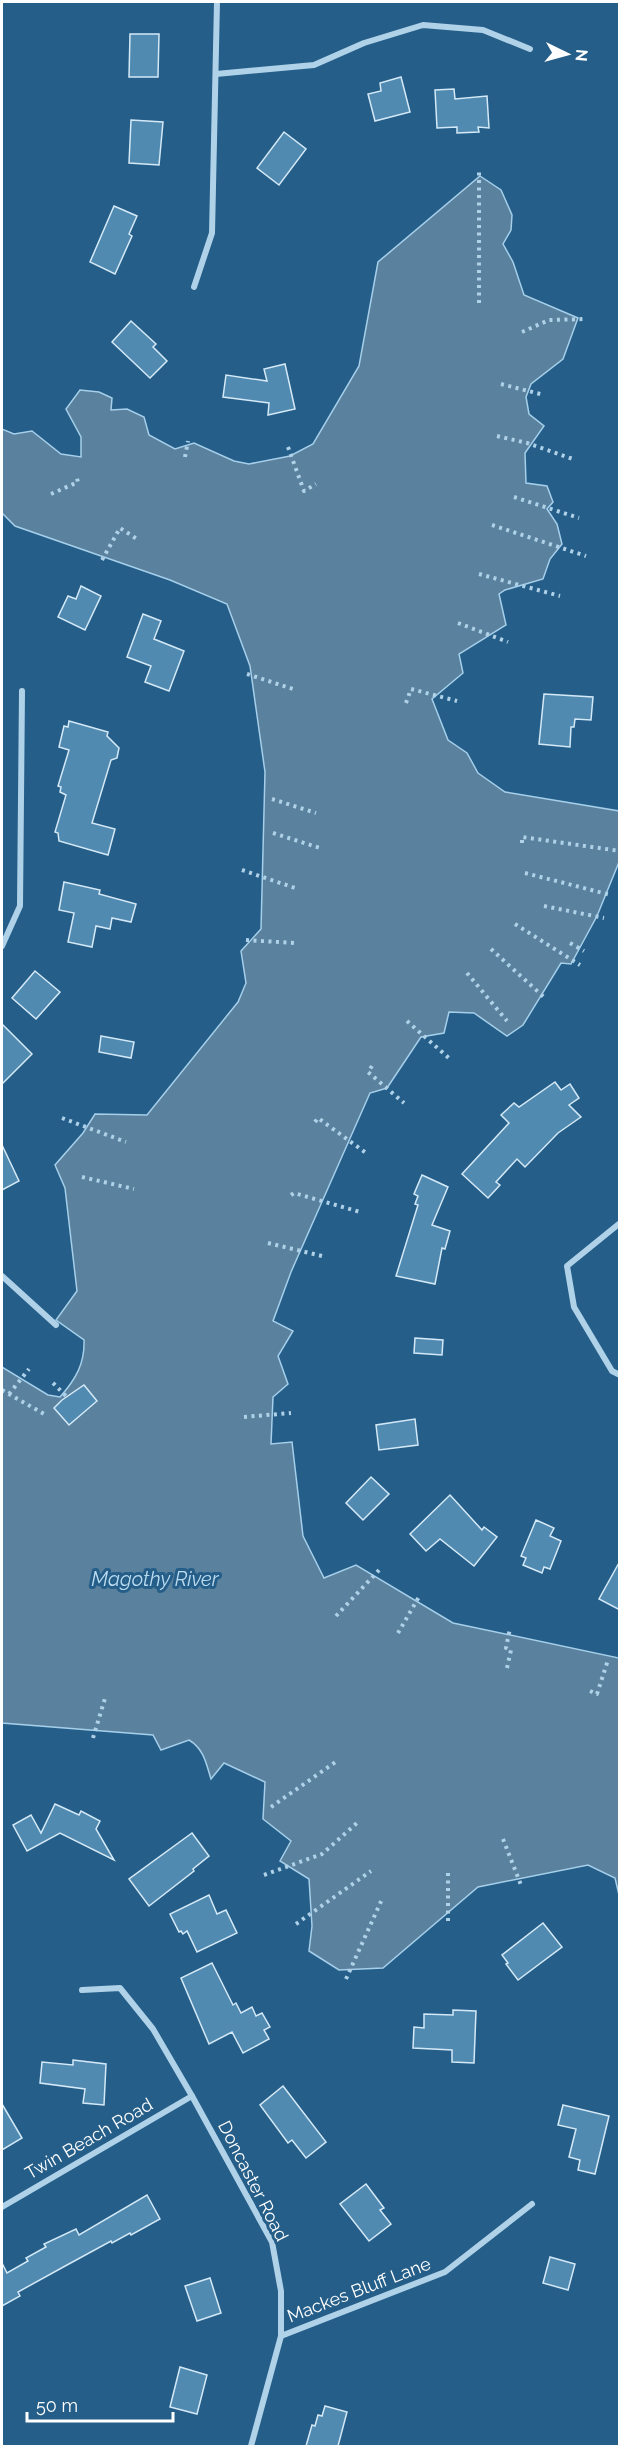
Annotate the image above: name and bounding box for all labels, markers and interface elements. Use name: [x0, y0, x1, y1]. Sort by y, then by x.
north arrow: [537, 24, 597, 84]
text: N: [571, 48, 591, 62]
water label: Magothy River: [91, 1567, 220, 1591]
street label: Twin Beach Road: [21, 2094, 156, 2184]
street label: Doncaster Road: [214, 2117, 293, 2245]
street label: Mackes Bluff Lane: [284, 2252, 434, 2327]
scale bar: [27, 2385, 172, 2423]
text: 50 m: [36, 2395, 78, 2416]

